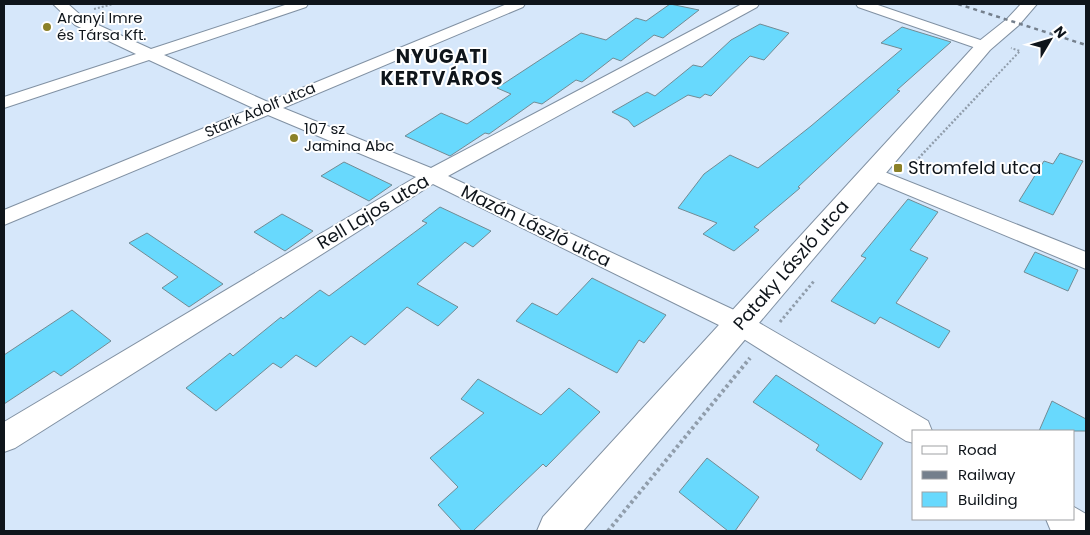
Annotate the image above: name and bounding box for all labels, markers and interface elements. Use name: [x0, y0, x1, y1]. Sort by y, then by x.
place label: Aranyi Imre és Társa Kft.: [57, 7, 147, 45]
north arrow: [1025, 15, 1075, 65]
marker: Aranyi Imre és Társa Kft.: [41, 21, 53, 33]
text: N: [1049, 22, 1071, 42]
district label: NYUGATI KERTVÁROS: [380, 43, 504, 92]
street label: Stark Adolf utca: [201, 77, 318, 142]
place label: 107 sz Jamina Abc: [304, 118, 394, 156]
marker: 107 sz Jamina Abc: [288, 132, 300, 144]
place label: Stromfeld utca: [908, 155, 1042, 180]
marker: Stromfeld utca: [892, 162, 904, 174]
street label: Rell Lajos utca: [312, 168, 434, 255]
street label: Mazán László utca: [457, 178, 615, 273]
street label: Pataky László utca: [727, 194, 854, 335]
legend: [912, 430, 1075, 520]
text: Road: [958, 439, 997, 460]
text: Railway: [958, 464, 1016, 485]
text: Building: [958, 489, 1018, 510]

